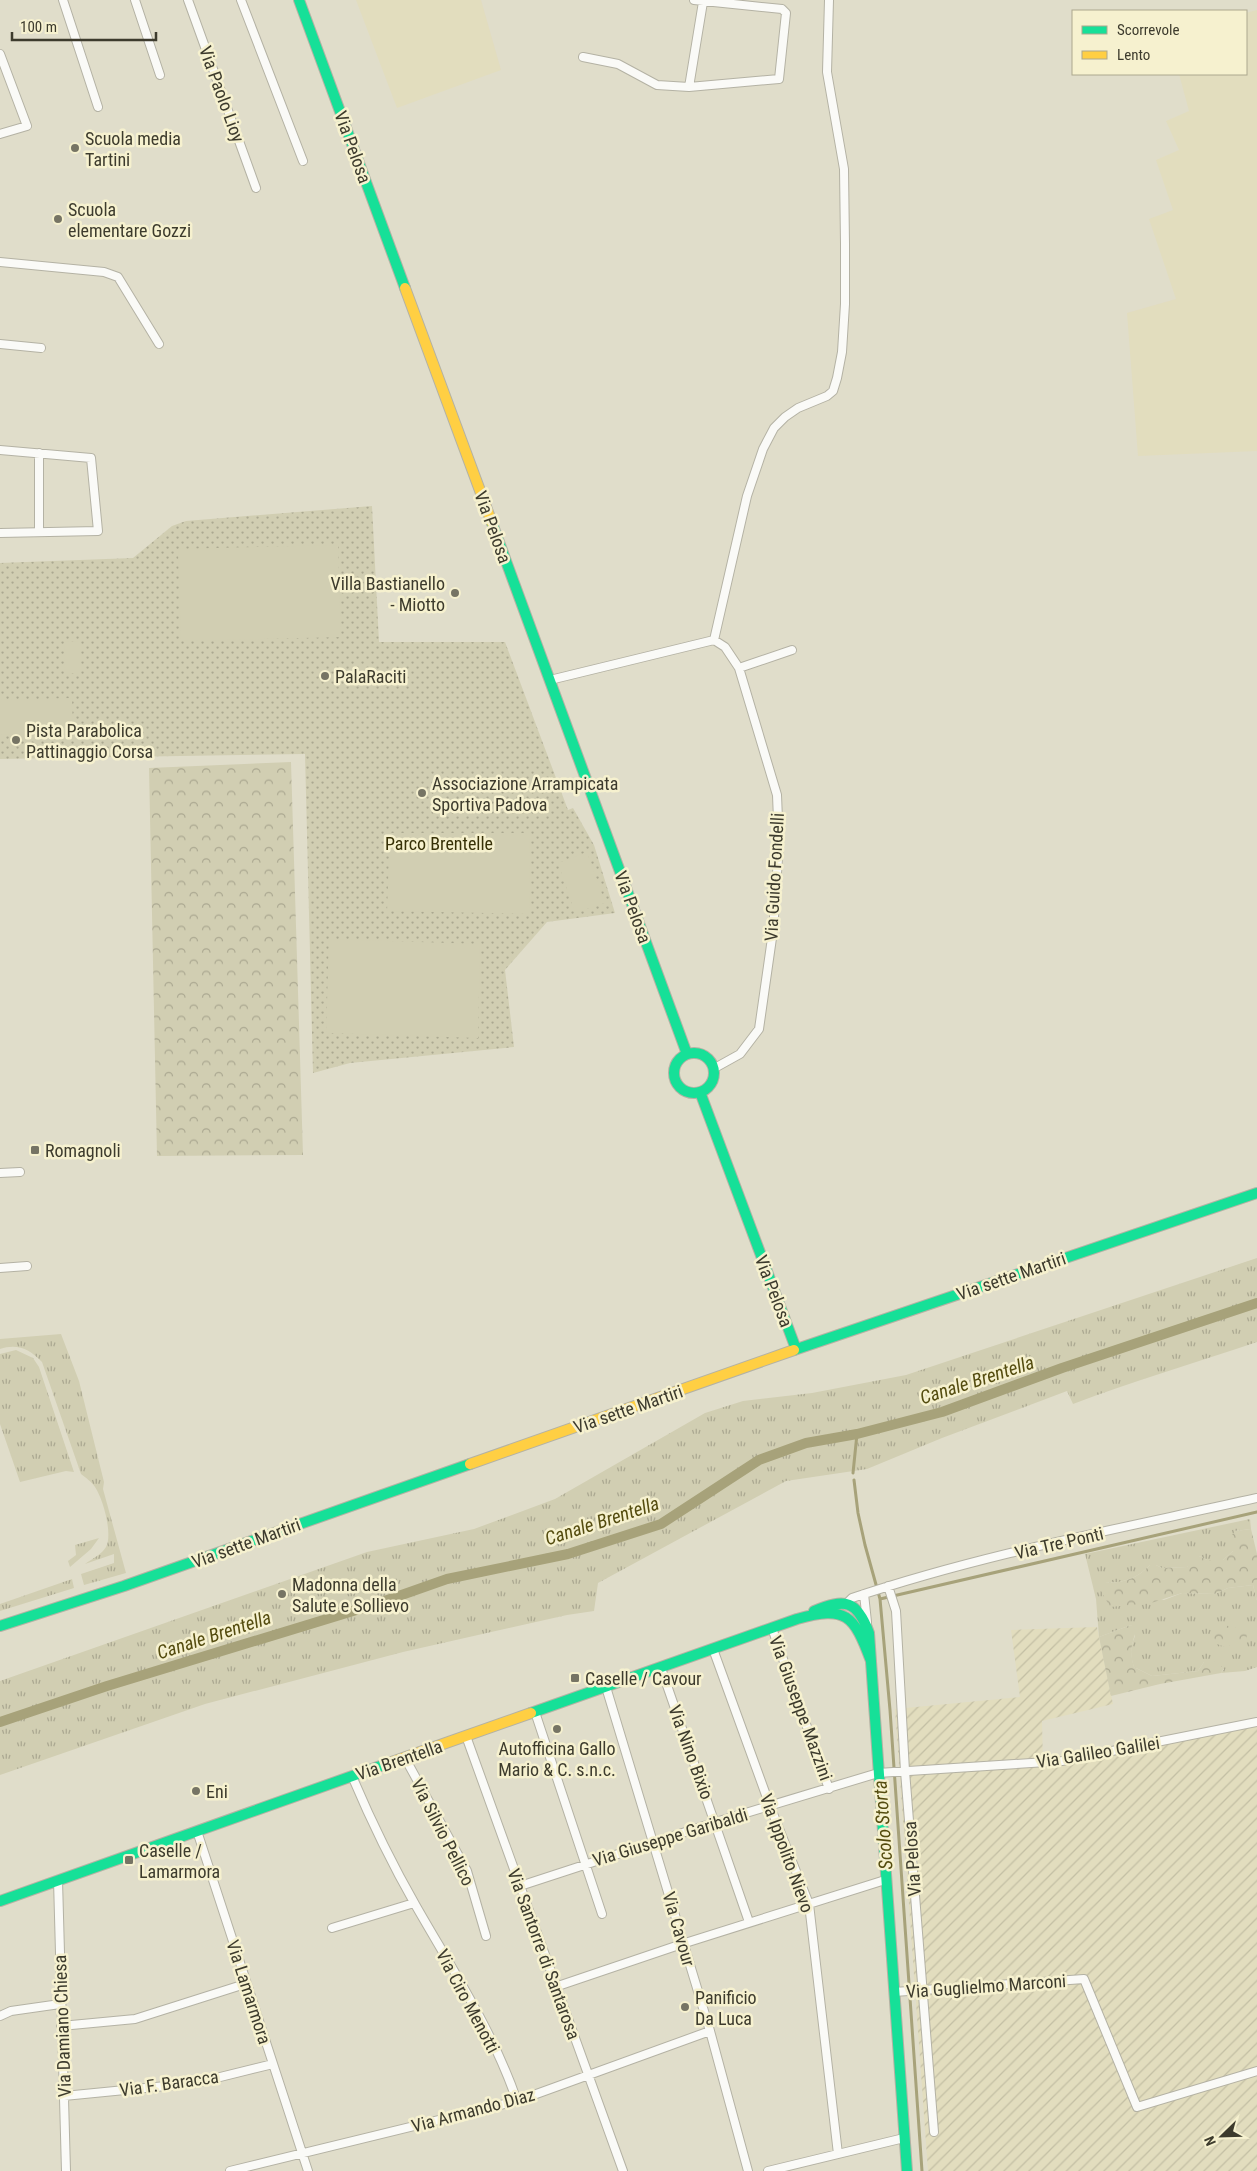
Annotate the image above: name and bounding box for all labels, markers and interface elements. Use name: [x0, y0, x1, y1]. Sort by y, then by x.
scale bar: [12, 10, 156, 42]
legend: [1072, 10, 1247, 75]
text: 100 m: [20, 18, 57, 36]
text: Scorrevole: [1117, 21, 1179, 39]
street label: Via Paolo Lioy: [195, 43, 249, 145]
text: Lento: [1117, 46, 1150, 64]
street label: Via Pelosa: [330, 108, 376, 186]
place label: Scuola media Tartini: [85, 128, 181, 170]
marker: Scuola media Tartini: [69, 142, 81, 154]
place label: Scuola elementare Gozzi: [68, 199, 191, 241]
marker: Scuola elementare Gozzi: [52, 213, 64, 225]
street label: Via Pelosa: [470, 488, 516, 566]
place label: Villa Bastianello - Miotto: [331, 573, 445, 615]
marker: Villa Bastianello - Miotto: [449, 587, 461, 599]
place label: PalaRaciti: [335, 666, 406, 687]
marker: PalaRaciti: [319, 670, 331, 682]
place label: Pista Parabolica Pattinaggio Corsa: [26, 720, 153, 762]
marker: Pista Parabolica Pattinaggio Corsa: [10, 734, 22, 746]
place label: Associazione Arrampicata Sportiva Padova: [432, 773, 618, 815]
marker: Associazione Arrampicata Sportiva Padova: [416, 787, 428, 799]
street label: Via Guido Fondelli: [760, 812, 788, 942]
park label: Parco Brentelle: [385, 833, 493, 854]
street label: Via Pelosa: [610, 868, 656, 946]
place label: Romagnoli: [45, 1140, 121, 1161]
marker: Romagnoli: [29, 1144, 41, 1156]
street label: Via sette Martiri: [954, 1248, 1068, 1304]
street label: Via Pelosa: [751, 1252, 797, 1330]
water label: Canale Brentella: [917, 1351, 1037, 1409]
street label: Via sette Martiri: [571, 1381, 685, 1437]
water label: Canale Brentella: [542, 1492, 662, 1550]
street label: Via sette Martiri: [189, 1514, 303, 1572]
street label: Via Tre Ponti: [1013, 1523, 1105, 1563]
place label: Madonna della Salute e Sollievo: [292, 1574, 409, 1616]
marker: Madonna della Salute e Sollievo: [276, 1588, 288, 1600]
water label: Canale Brentella: [154, 1606, 274, 1664]
street label: Via Giuseppe Mazzini: [765, 1633, 837, 1783]
place label: Caselle / Cavour: [585, 1668, 702, 1689]
marker: Caselle / Cavour: [569, 1672, 581, 1684]
street label: Via Nino Bixio: [664, 1702, 718, 1802]
marker: Autofficina Gallo Mario & C. s.n.c.: [551, 1723, 563, 1735]
street label: Via Galileo Galilei: [1035, 1732, 1161, 1772]
street label: Via Brentella: [353, 1735, 445, 1785]
place label: Autofficina Gallo Mario & C. s.n.c.: [498, 1738, 616, 1780]
street label: Via Silvio Pellico: [407, 1775, 479, 1889]
water label: Scolo Storta: [868, 1780, 898, 1870]
place label: Eni: [206, 1781, 228, 1802]
marker: Eni: [190, 1785, 202, 1797]
street label: Via Ippolito Nievo: [756, 1791, 818, 1915]
street label: Via Giuseppe Garibaldi: [590, 1803, 750, 1871]
street label: Via Pelosa: [899, 1821, 925, 1897]
place label: Caselle / Lamarmora: [139, 1840, 220, 1882]
marker: Caselle / Lamarmora: [123, 1854, 135, 1866]
street label: Via Santorre di Santarosa: [503, 1866, 585, 2042]
street label: Via Cavour: [658, 1889, 700, 1969]
street label: Via Lamarmora: [222, 1937, 276, 2047]
street label: Via Ciro Menotti: [432, 1946, 504, 2056]
street label: Via Damiano Chiesa: [49, 1954, 75, 2098]
street label: Via Guglielmo Marconi: [905, 1970, 1067, 2002]
place label: Panificio Da Luca: [695, 1987, 757, 2029]
marker: Panificio Da Luca: [679, 2001, 691, 2013]
street label: Via F. Baracca: [118, 2066, 220, 2100]
street label: Via Armando Diaz: [409, 2083, 537, 2137]
north arrow: [1197, 2111, 1247, 2161]
text: N: [1201, 2134, 1219, 2148]

